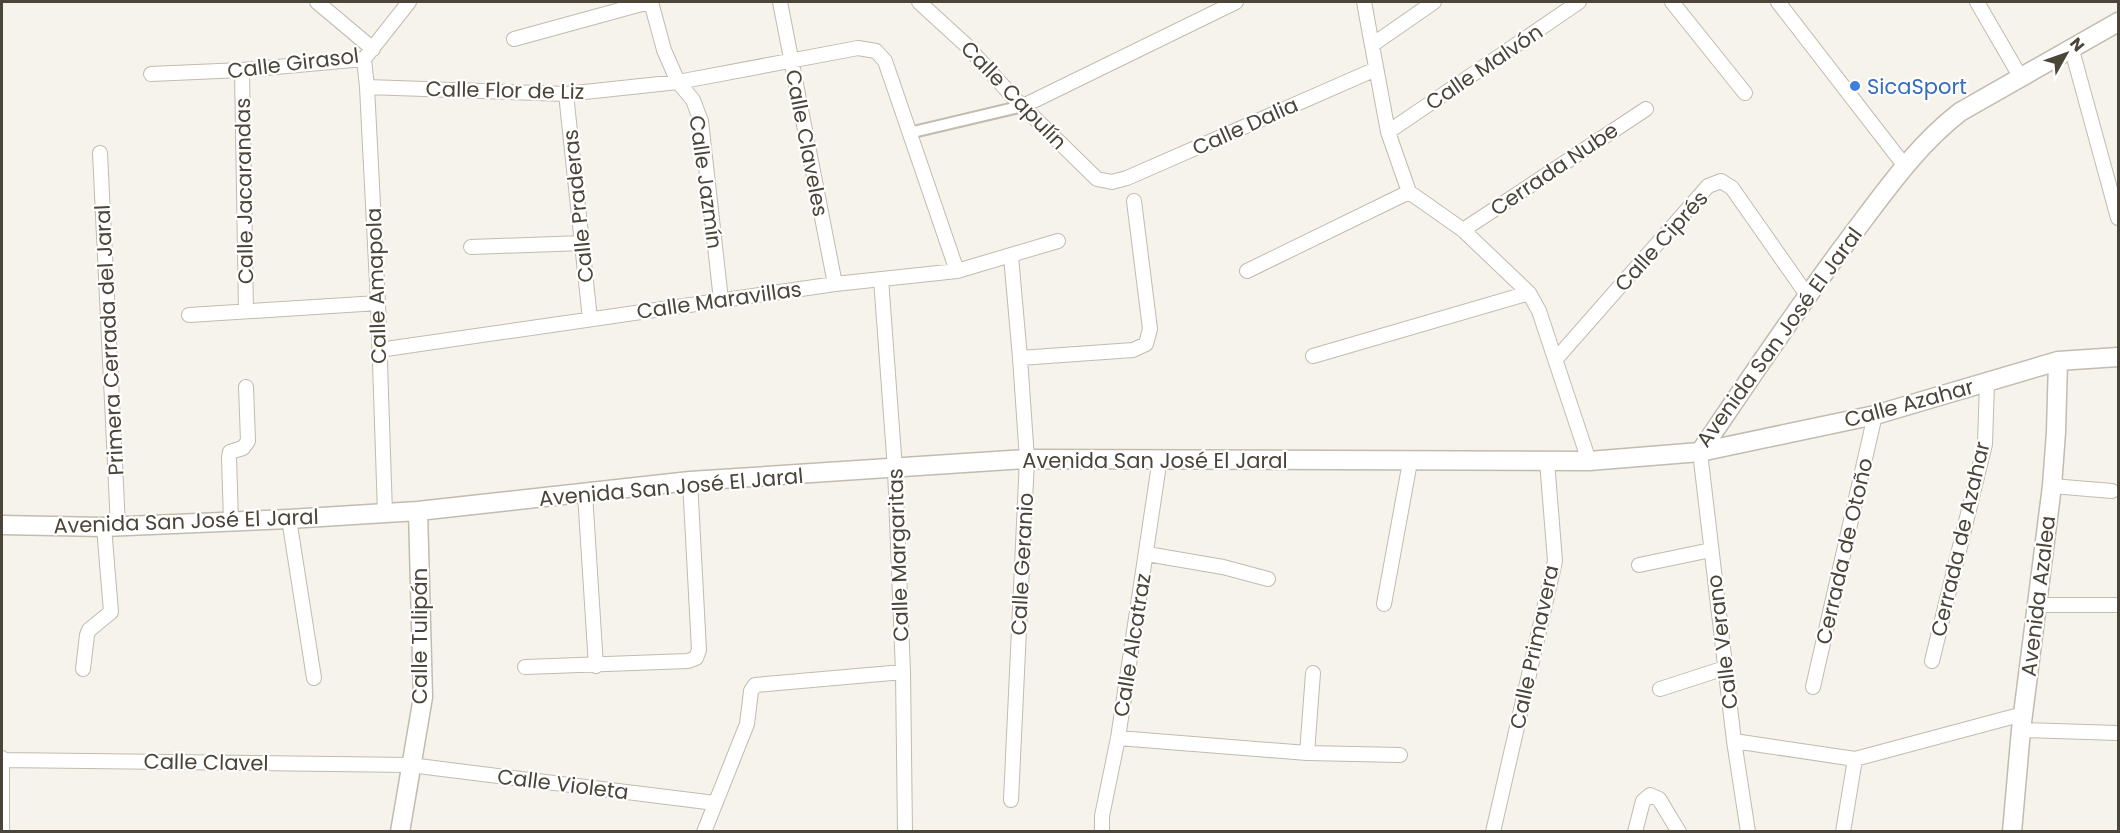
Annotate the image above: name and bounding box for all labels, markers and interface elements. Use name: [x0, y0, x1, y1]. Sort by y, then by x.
street label: Calle Malvón: [1420, 17, 1548, 117]
north arrow: [2036, 24, 2096, 84]
text: N: [2064, 33, 2090, 57]
street label: Calle Capulín: [955, 34, 1073, 156]
street label: Calle Girasol: [225, 41, 361, 85]
street label: Calle Claveles: [779, 67, 835, 219]
place label: SicaSport: [1867, 72, 1967, 101]
street label: Calle Flor de Liz: [425, 74, 585, 106]
marker: SicaSport: [1848, 79, 1862, 93]
street label: Calle Dalia: [1188, 90, 1302, 162]
street label: Calle Jacarandas: [228, 98, 260, 284]
street label: Calle Jazmín: [682, 113, 730, 251]
street label: Cerrada Nube: [1484, 115, 1624, 223]
street label: Calle Praderas: [556, 128, 600, 284]
street label: Calle Ciprés: [1608, 184, 1714, 298]
street label: Primera Cerrada del Jaral: [87, 204, 131, 476]
street label: Calle Amapola: [359, 207, 393, 365]
street label: Avenida San José El Jaral: [1689, 221, 1869, 453]
street label: Calle Maravillas: [635, 274, 803, 326]
street label: Calle Azahar: [1841, 372, 1977, 434]
street label: Cerrada de Azahar: [1923, 438, 1997, 639]
street label: Avenida San José El Jaral: [1022, 446, 1288, 475]
street label: Cerrada de Otoño: [1808, 455, 1880, 647]
street label: Avenida San José El Jaral: [538, 461, 804, 513]
street label: Calle Margaritas: [880, 468, 916, 642]
street label: Calle Geranio: [1004, 492, 1040, 636]
street label: Avenida San José El Jaral: [53, 502, 319, 540]
street label: Avenida Azalea: [2014, 514, 2062, 678]
street label: Calle Primavera: [1502, 562, 1566, 732]
street label: Calle Tulipán: [405, 568, 434, 704]
street label: Calle Alcatraz: [1106, 571, 1158, 719]
street label: Calle Verano: [1699, 573, 1745, 711]
street label: Calle Clavel: [143, 746, 269, 778]
street label: Calle Violeta: [496, 762, 630, 806]

